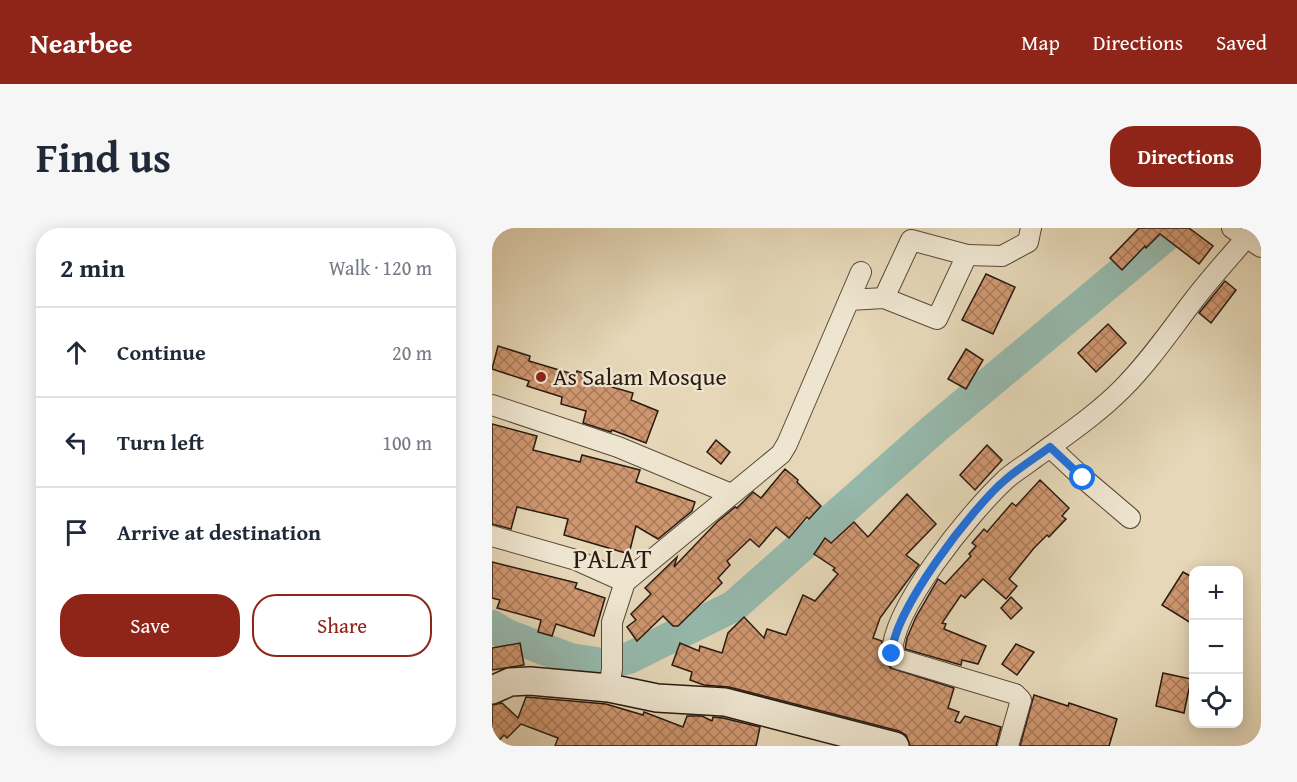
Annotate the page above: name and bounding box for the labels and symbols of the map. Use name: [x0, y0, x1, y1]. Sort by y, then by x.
place label: As Salam Mosque: [553, 359, 727, 394]
marker: As Salam Mosque: [534, 370, 548, 384]
route start: [1069, 464, 1095, 490]
district label: PALAT: [573, 538, 653, 578]
route end: [878, 640, 904, 666]

